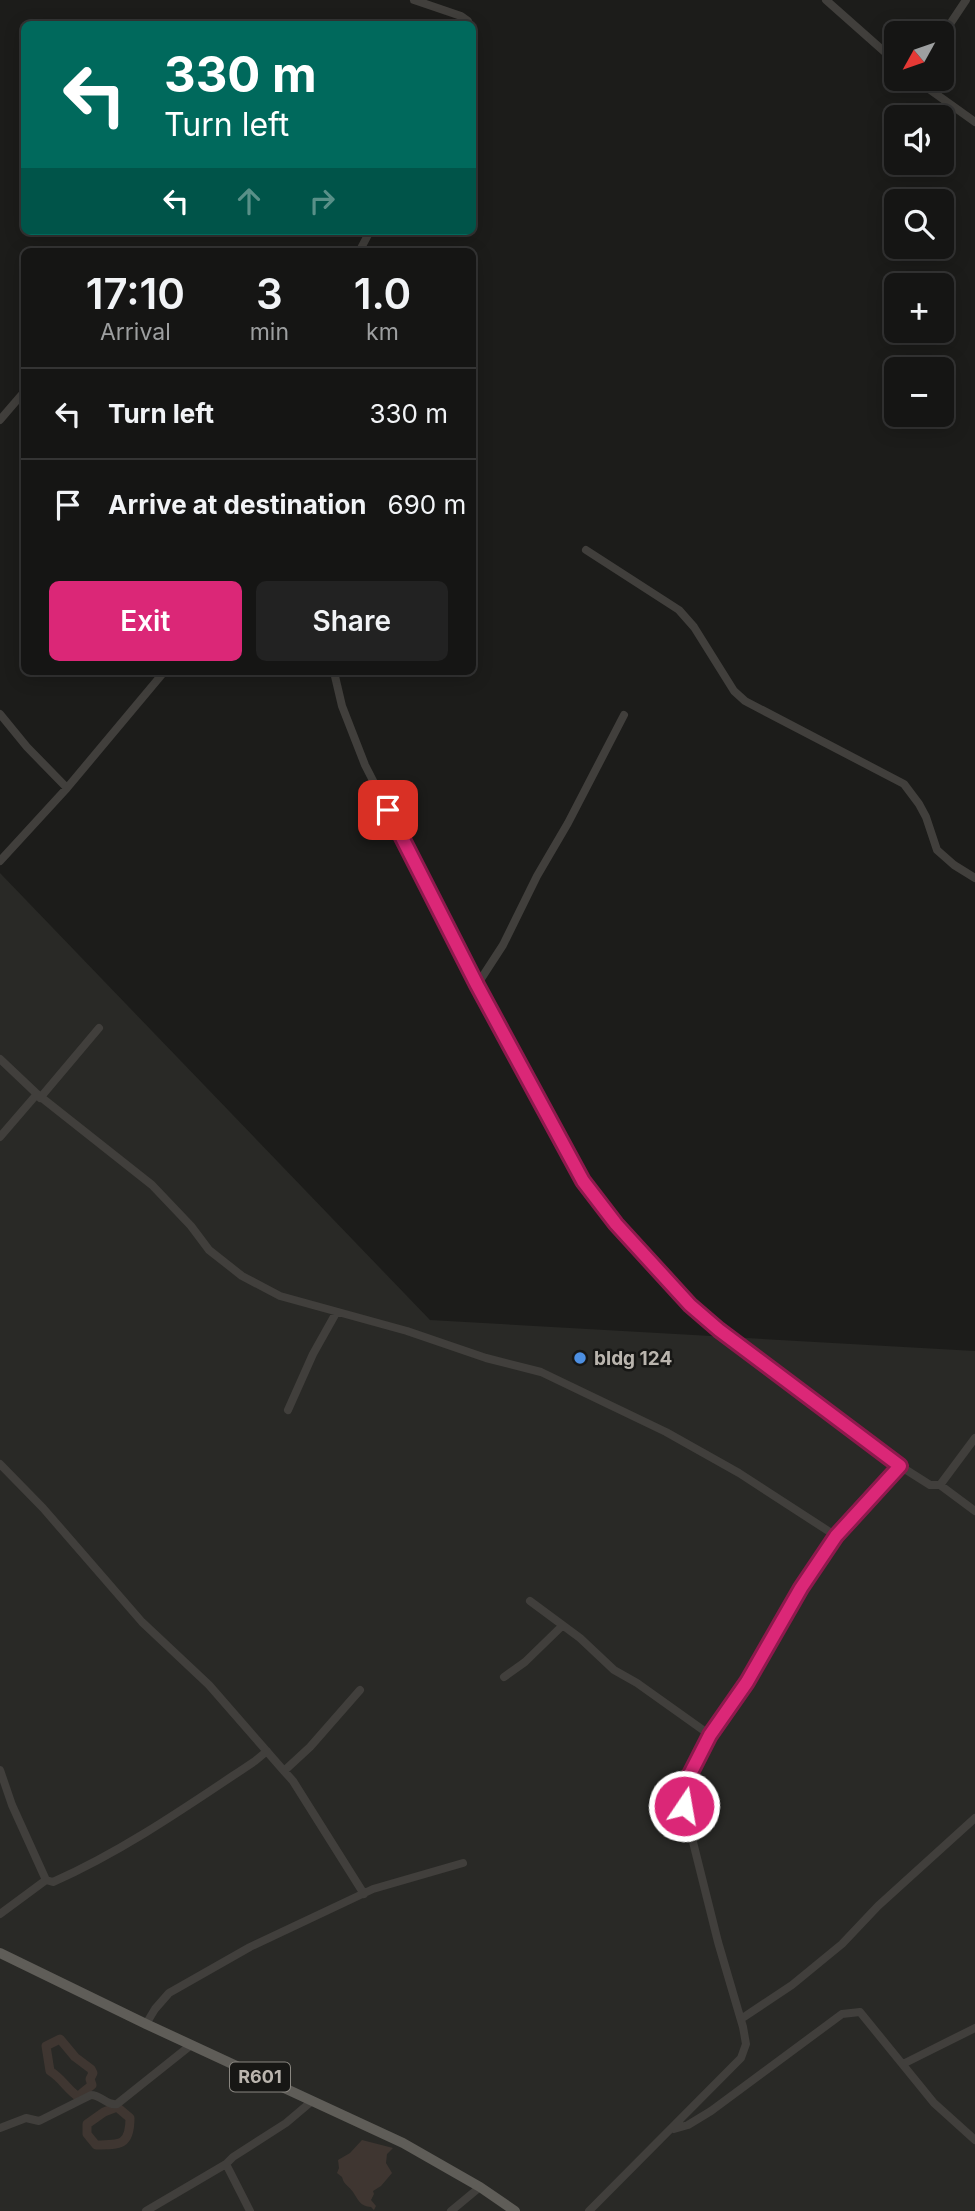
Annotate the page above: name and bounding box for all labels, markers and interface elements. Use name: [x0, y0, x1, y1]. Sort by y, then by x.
north arrow: [884, 21, 954, 91]
map controls: [884, 21, 954, 427]
text: 330 m: [164, 45, 317, 104]
icon: left: [49, 49, 140, 140]
text: Turn left: [164, 105, 289, 144]
button: sound: [884, 105, 954, 175]
icon: left: [157, 182, 195, 220]
icon: ahead: [230, 182, 268, 220]
icon: right: [303, 182, 341, 220]
button: search: [884, 189, 954, 259]
text: 17:10: [86, 268, 185, 319]
text: 3: [256, 268, 283, 319]
text: 1.0: [354, 268, 411, 319]
button: +: [884, 273, 954, 343]
text: Arrival: [100, 318, 171, 346]
text: min: [250, 318, 289, 346]
text: km: [366, 318, 399, 346]
button: −: [884, 357, 954, 427]
icon: left: [49, 395, 87, 433]
text: Turn left: [108, 398, 214, 429]
text: 330 m: [369, 398, 448, 429]
icon: arrive: [49, 486, 87, 524]
text: Arrive at destination: [108, 489, 367, 520]
text: 690 m: [388, 489, 466, 520]
button: Exit: [49, 581, 242, 661]
button: Share: [256, 581, 448, 661]
pin: [358, 780, 418, 840]
icon: arrive: [369, 791, 407, 829]
place label: bldg 124: [594, 1347, 672, 1370]
marker: bldg 124: [572, 1350, 588, 1366]
position arrow: [647, 1769, 721, 1843]
road number: R601: [230, 2062, 290, 2092]

